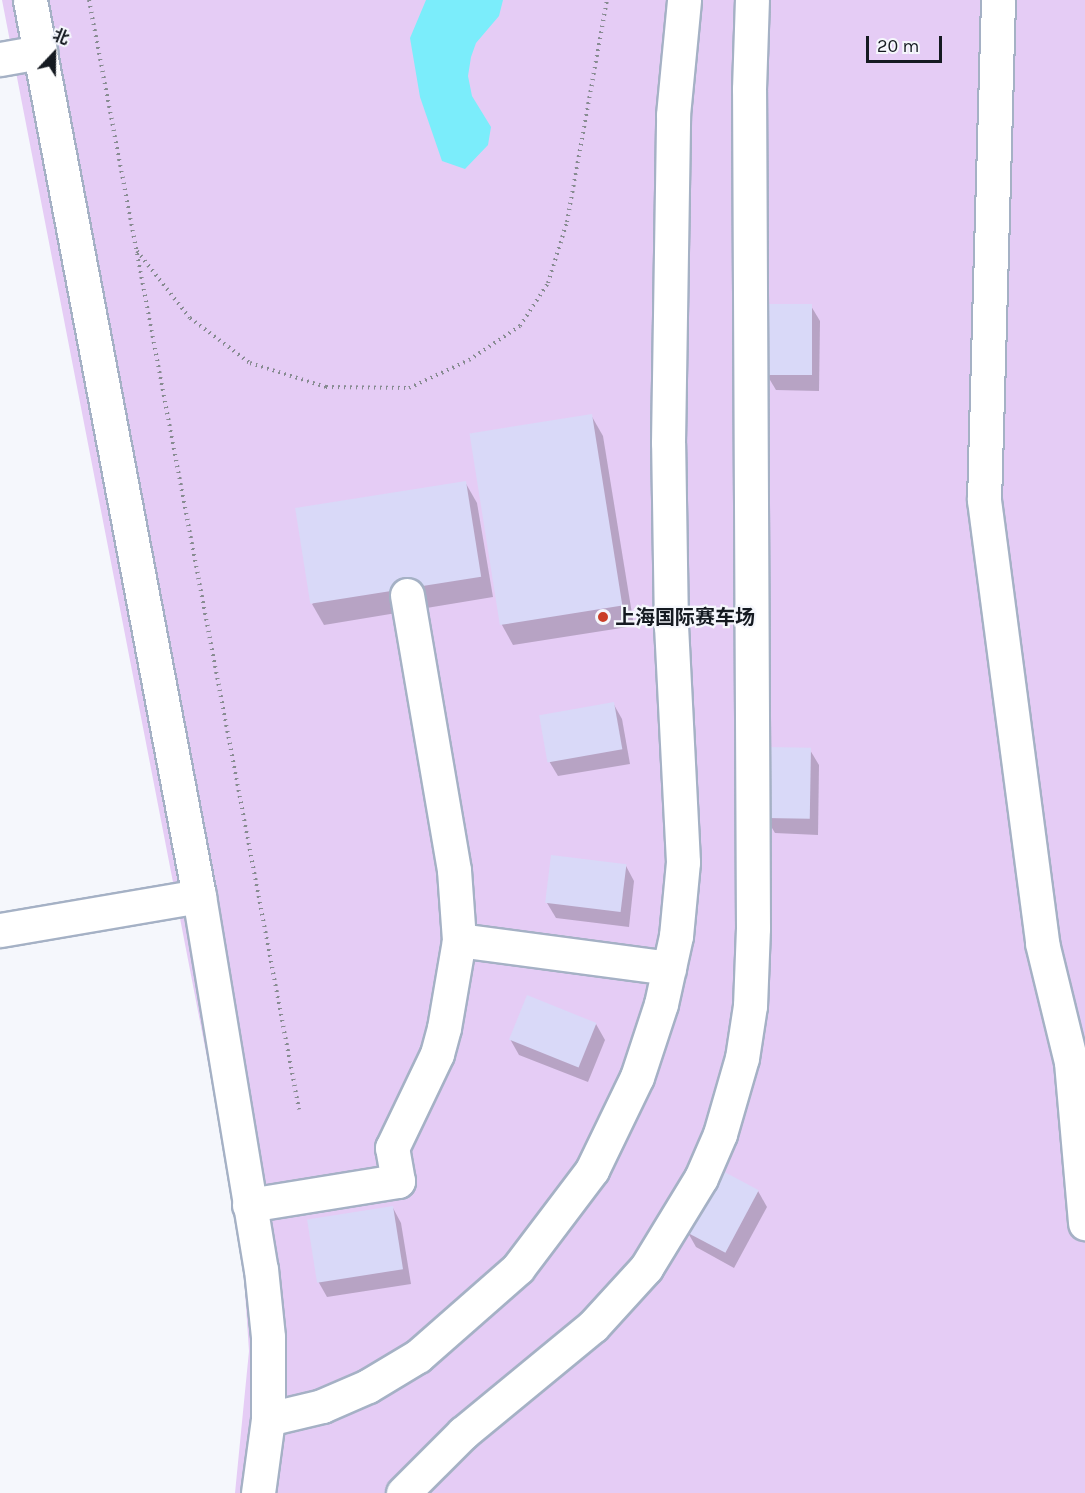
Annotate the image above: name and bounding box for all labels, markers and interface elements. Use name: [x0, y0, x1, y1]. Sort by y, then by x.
north arrow: [24, 24, 84, 84]
scale bar: [869, 24, 946, 62]
text: 北: [50, 25, 72, 49]
text: 20 m: [877, 35, 919, 57]
place label: 上海国际赛车场: [615, 605, 755, 629]
marker: 上海国际赛车场: [596, 610, 610, 624]

